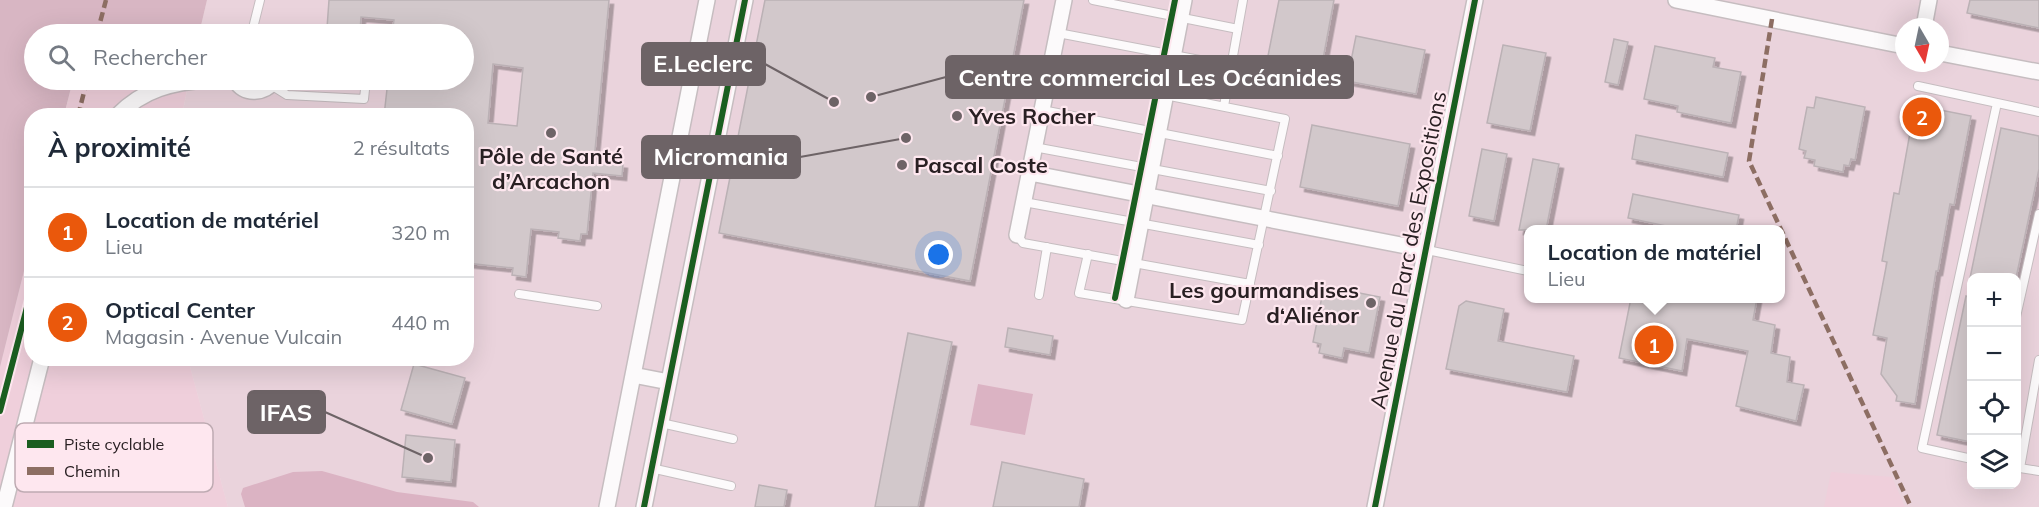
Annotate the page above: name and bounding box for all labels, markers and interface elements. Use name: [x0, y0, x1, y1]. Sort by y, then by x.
north arrow: [1895, 18, 1949, 72]
search box: [24, 24, 474, 90]
icon: search: [45, 41, 78, 74]
text: Rechercher: [93, 43, 207, 71]
callout: E.Leclerc: [642, 43, 765, 85]
text: E.Leclerc: [653, 48, 753, 78]
callout: Centre commercial Les Océanides: [946, 56, 1353, 98]
text: Centre commercial Les Océanides: [958, 62, 1342, 92]
street label: Avenue du Parc des Expositions: [1363, 89, 1453, 411]
pin: 2: [1902, 94, 1942, 140]
place label: Yves Rocher: [968, 102, 1096, 130]
marker: Yves Rocher: [950, 109, 964, 123]
marker: Pôle de Santé d’Arcachon: [544, 126, 558, 140]
text: À proximité: [48, 131, 191, 164]
text: 2 résultats: [353, 135, 450, 160]
callout: Micromania: [642, 136, 800, 178]
text: Micromania: [654, 141, 788, 171]
place label: Pôle de Santé d’Arcachon: [479, 142, 623, 195]
place label: Pascal Coste: [914, 151, 1048, 179]
marker: Pascal Coste: [895, 158, 909, 172]
text: Location de matériel: [105, 206, 319, 234]
text: 1: [62, 220, 74, 245]
text: 320 m: [391, 220, 450, 245]
popup: [1524, 225, 1785, 303]
text: Lieu: [105, 234, 143, 259]
text: Location de matériel: [1548, 238, 1761, 266]
your location: [924, 240, 953, 269]
text: Lieu: [1548, 266, 1586, 291]
map controls: [1967, 273, 2021, 489]
button: +: [1967, 273, 2021, 327]
place label: Les gourmandises d‘Aliénor: [1169, 276, 1359, 329]
text: Optical Center: [105, 296, 255, 324]
marker: Les gourmandises d‘Aliénor: [1364, 296, 1378, 310]
text: 2: [62, 310, 74, 335]
text: 440 m: [391, 310, 450, 335]
pin: 1: [1634, 322, 1674, 368]
text: Magasin · Avenue Vulcain: [105, 324, 342, 349]
button: −: [1967, 327, 2021, 381]
button: locate: [1967, 381, 2021, 435]
callout: IFAS: [248, 391, 325, 433]
text: IFAS: [260, 397, 312, 427]
legend: [15, 423, 213, 492]
text: Piste cyclable: [64, 434, 164, 454]
button: layers: [1967, 435, 2021, 489]
text: Chemin: [64, 461, 120, 481]

